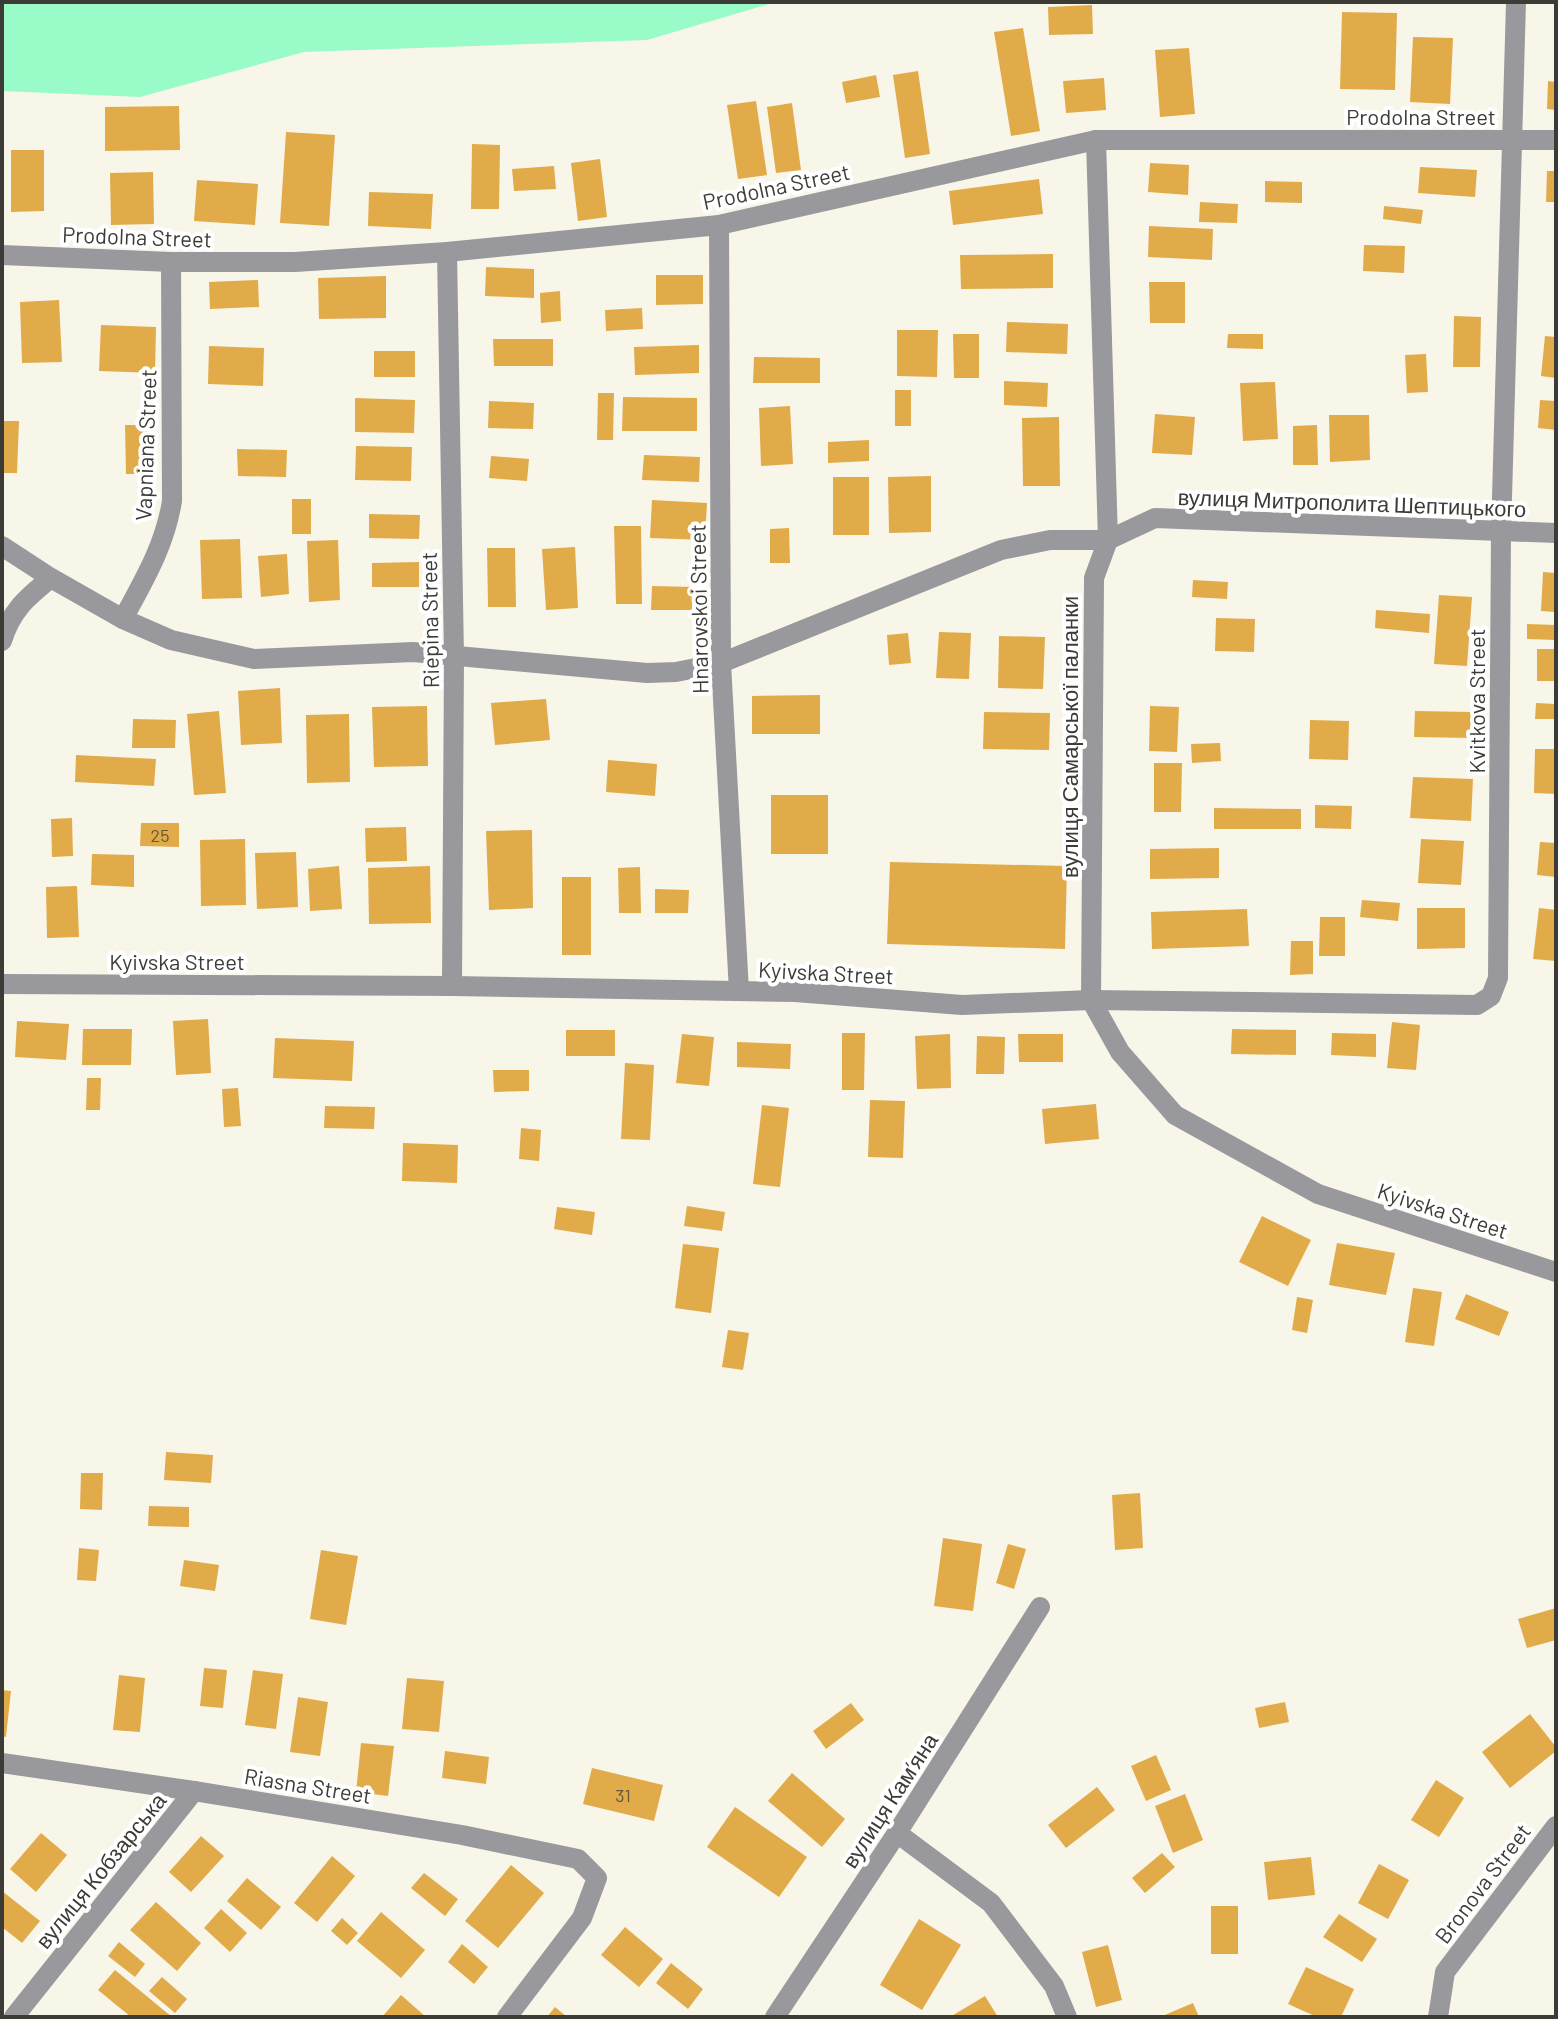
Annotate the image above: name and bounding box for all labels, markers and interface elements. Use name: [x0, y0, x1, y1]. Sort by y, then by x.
street label: Prodolna Street: [1346, 103, 1496, 129]
street label: Prodolna Street: [700, 158, 852, 214]
street label: Prodolna Street: [62, 220, 212, 252]
street label: Vapniana Street: [129, 369, 161, 521]
street label: вулиця Митрополита Шептицького: [1177, 483, 1527, 522]
street label: Hnarovskoi Street: [684, 524, 712, 694]
street label: Riepina Street: [415, 552, 443, 688]
street label: вулиця Самарської паланки: [1056, 596, 1083, 878]
street label: Kvitkova Street: [1463, 628, 1489, 774]
house number: 25: [151, 824, 169, 846]
street label: Kyivska Street: [109, 948, 245, 974]
street label: Kyivska Street: [758, 955, 894, 989]
street label: Kyivska Street: [1374, 1177, 1512, 1243]
street label: вулиця Кам’яна: [836, 1727, 943, 1873]
street label: Riasna Street: [243, 1762, 373, 1808]
house number: 31: [615, 1784, 631, 1806]
street label: вулиця Кобзарська: [29, 1787, 172, 1954]
street label: Bronova Street: [1429, 1818, 1535, 1948]

